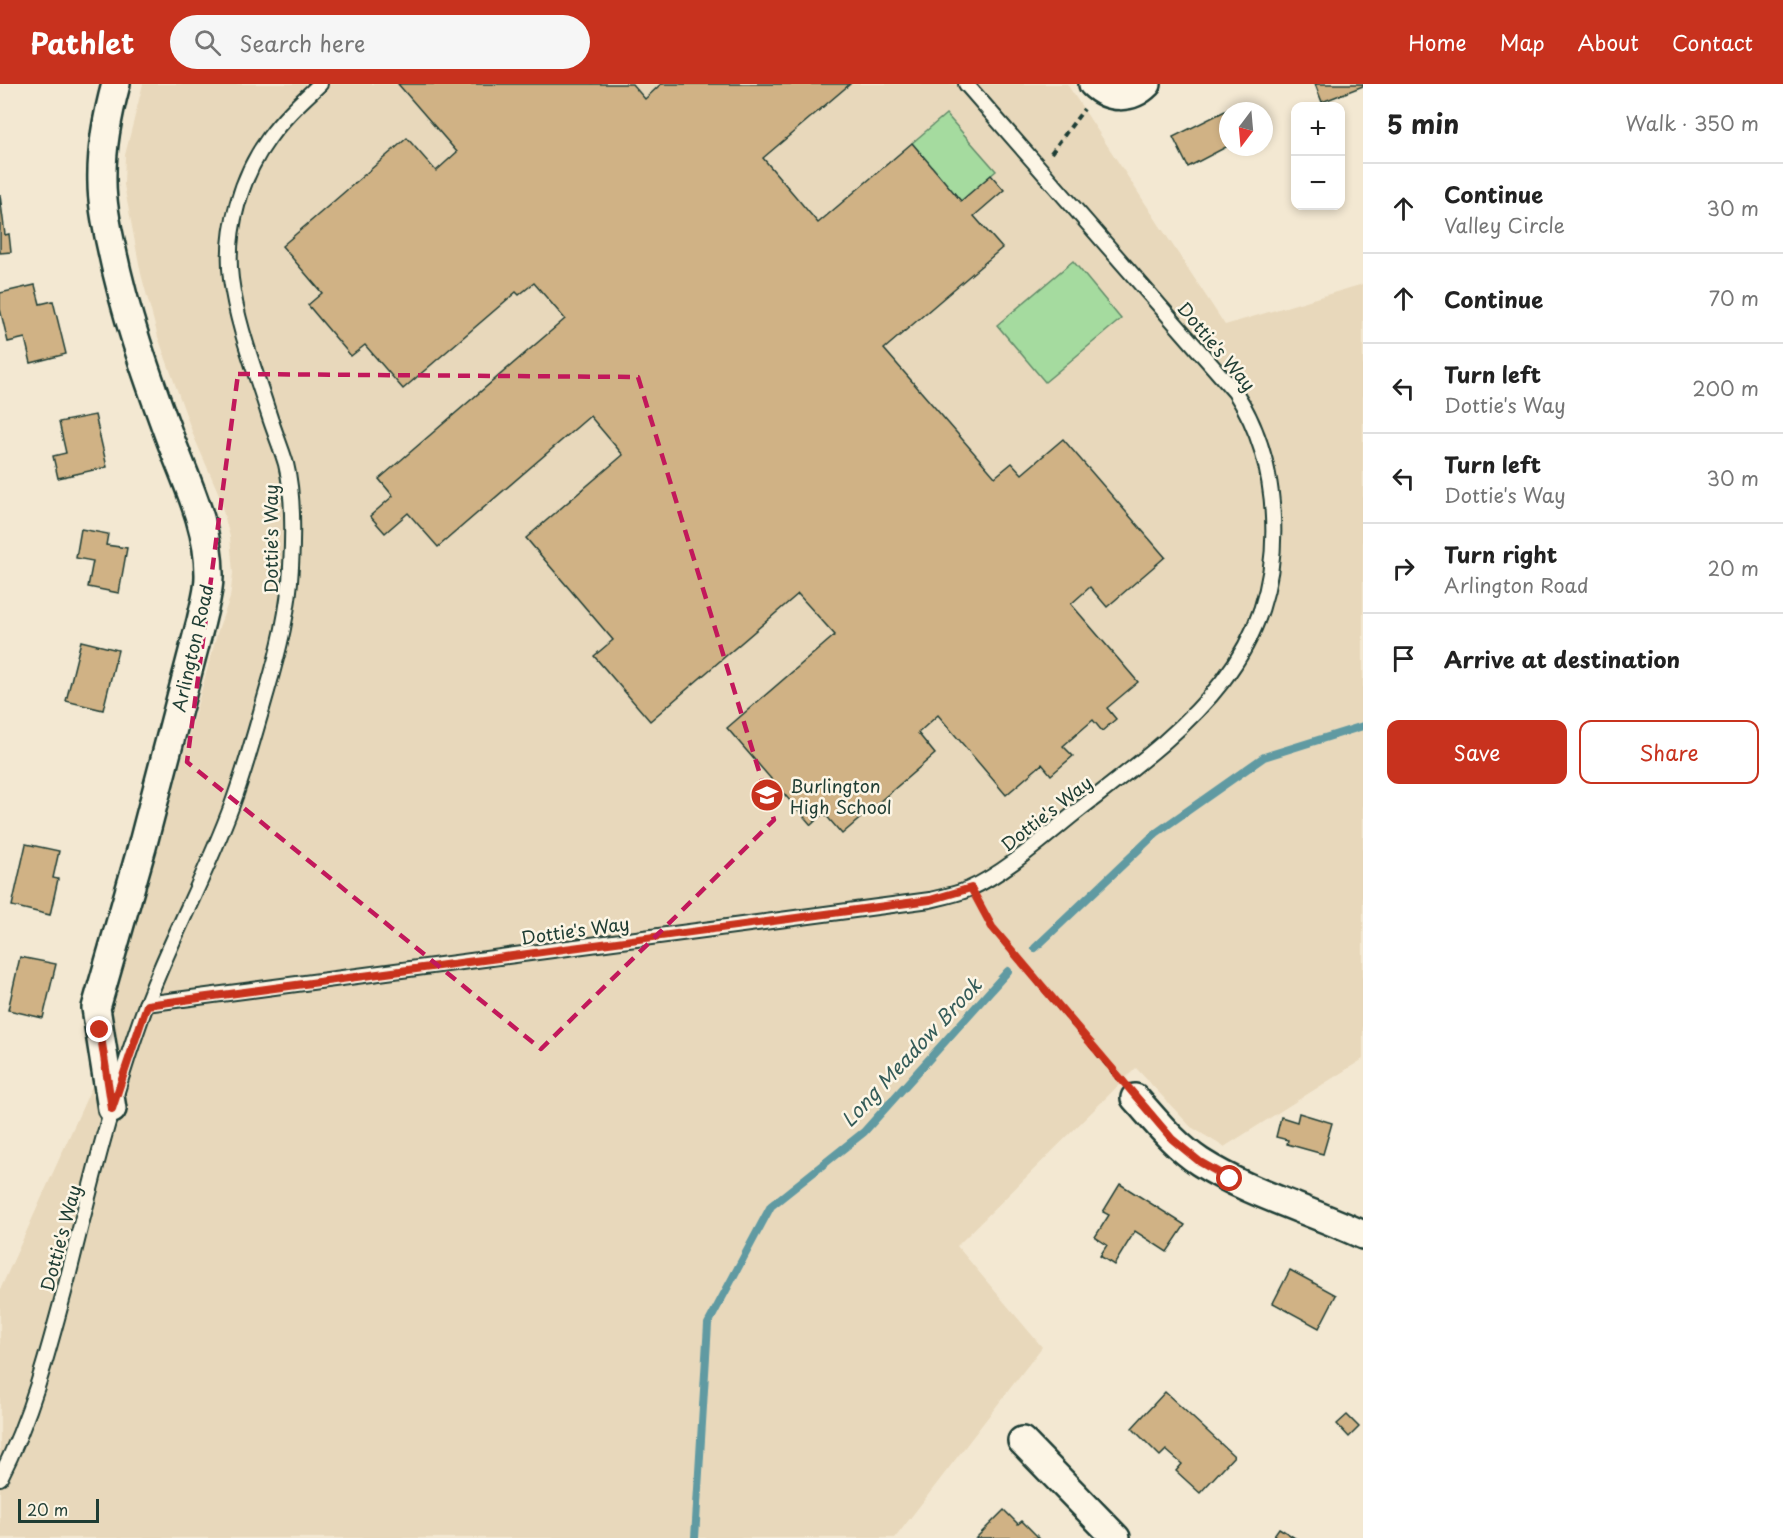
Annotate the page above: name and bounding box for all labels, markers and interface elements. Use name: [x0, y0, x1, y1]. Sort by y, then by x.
search box: [170, 15, 590, 69]
text: Pathlet: [30, 21, 134, 64]
icon: search: [191, 26, 224, 59]
text: Search here: [239, 26, 365, 59]
text: Home: [1408, 26, 1467, 58]
text: Map: [1500, 26, 1545, 58]
text: About: [1578, 26, 1639, 58]
text: Contact: [1672, 26, 1753, 58]
north arrow: [1219, 102, 1273, 156]
map controls: [1291, 102, 1345, 210]
button: +: [1291, 102, 1345, 156]
text: 5 min: [1387, 104, 1459, 143]
text: Walk · 350 m: [1626, 108, 1759, 138]
button: −: [1291, 156, 1345, 210]
text: Continue: [1444, 177, 1543, 210]
icon: ahead: [1387, 192, 1420, 225]
text: 30 m: [1706, 193, 1759, 223]
text: Valley Circle: [1444, 210, 1565, 240]
icon: ahead: [1387, 282, 1420, 315]
text: Continue: [1444, 282, 1543, 315]
text: 70 m: [1709, 283, 1759, 313]
street label: Dottie's Way: [1171, 295, 1263, 397]
text: Turn left: [1444, 357, 1541, 390]
icon: left: [1387, 372, 1420, 405]
text: 200 m: [1692, 373, 1759, 403]
text: Dottie's Way: [1444, 390, 1566, 420]
text: Turn left: [1444, 447, 1541, 480]
icon: left: [1387, 462, 1420, 495]
text: 30 m: [1706, 463, 1759, 493]
text: Dottie's Way: [1444, 480, 1566, 510]
street label: Dottie's Way: [257, 484, 284, 594]
text: Turn right: [1444, 537, 1557, 570]
icon: right: [1387, 552, 1420, 585]
text: 20 m: [1707, 553, 1759, 583]
text: Arlington Road: [1444, 570, 1589, 600]
street label: Arlington Road: [164, 582, 220, 714]
icon: arrive: [1387, 642, 1420, 675]
text: Arrive at destination: [1444, 642, 1680, 675]
button: Save: [1387, 720, 1567, 784]
button: Share: [1579, 720, 1759, 784]
street label: Dottie's Way: [995, 769, 1097, 857]
place label: Burlington High School: [790, 772, 892, 820]
school or university icon: Burlington High School: [749, 777, 785, 813]
street label: Dottie's Way: [519, 909, 631, 951]
water label: Long Meadow Brook: [834, 970, 989, 1133]
route end: [86, 1016, 112, 1042]
route start: [1216, 1165, 1242, 1191]
street label: Dottie's Way: [33, 1182, 87, 1294]
scale bar: [18, 1496, 99, 1524]
text: 20 m: [27, 1497, 68, 1521]

